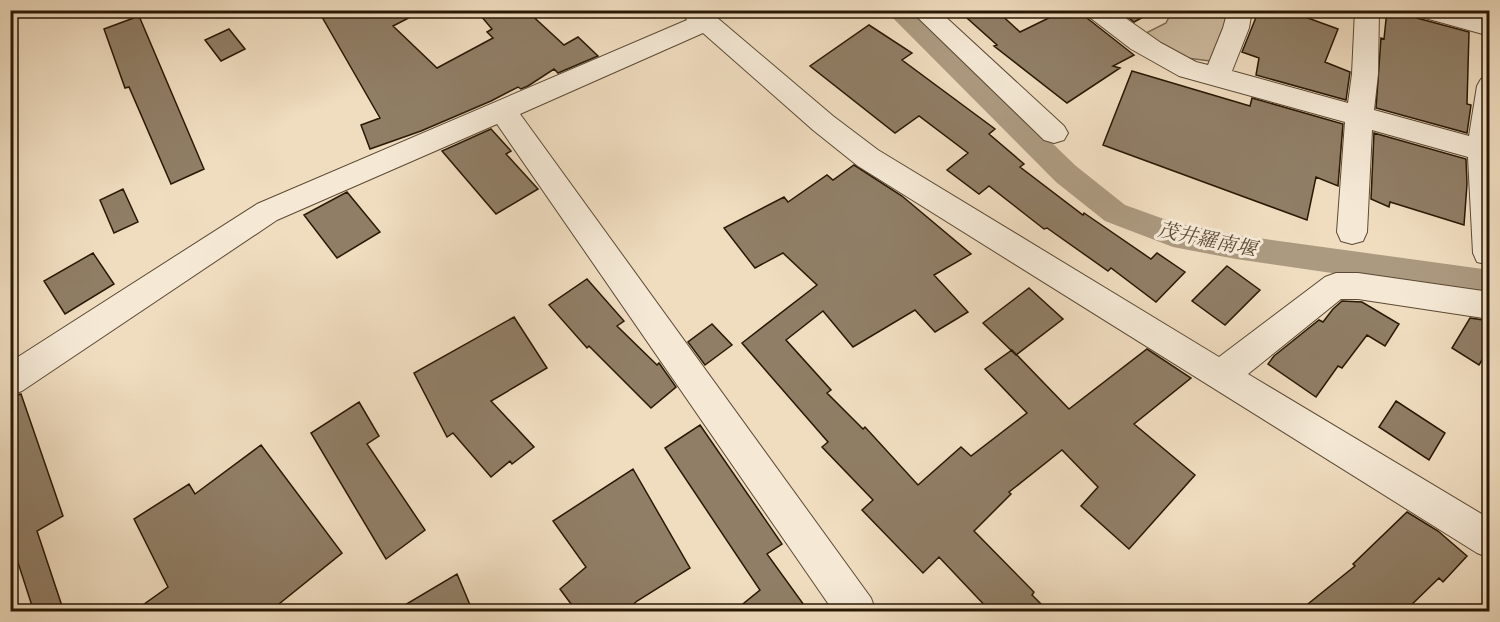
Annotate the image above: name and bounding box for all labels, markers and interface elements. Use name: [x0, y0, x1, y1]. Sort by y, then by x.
water label: 茂井羅南堰: [1155, 216, 1262, 264]

